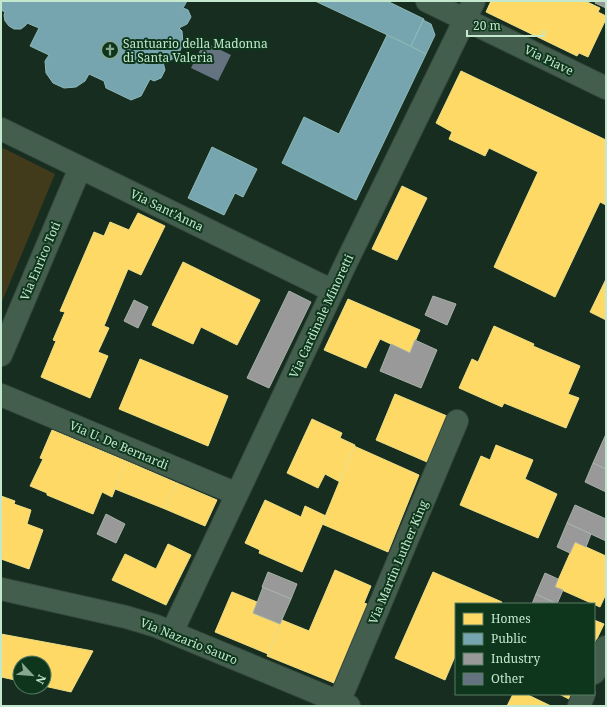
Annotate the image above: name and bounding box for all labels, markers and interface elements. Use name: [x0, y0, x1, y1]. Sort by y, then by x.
scale bar: [467, 12, 544, 38]
text: 20 m: [473, 17, 501, 34]
place label: Santuario della Madonna di Santa Valeria: [123, 35, 268, 66]
church icon: Santuario della Madonna di Santa Valeria: [100, 40, 120, 60]
street label: Via Piave: [521, 41, 577, 79]
street label: Via Sant'Anna: [128, 185, 207, 235]
street label: Via Enrico Toti: [16, 219, 64, 303]
street label: Via Cardinale Minoretti: [285, 251, 357, 381]
street label: Via U. De Bernardi: [67, 416, 171, 474]
street label: Via Martin Luther King: [364, 497, 432, 627]
legend: [455, 603, 595, 695]
text: Homes: [491, 610, 531, 627]
street label: Via Nazario Sauro: [138, 614, 240, 668]
text: Public: [491, 630, 527, 647]
text: Industry: [491, 650, 540, 667]
north arrow: [12, 655, 52, 695]
text: Other: [491, 670, 524, 687]
text: N: [33, 672, 50, 687]

